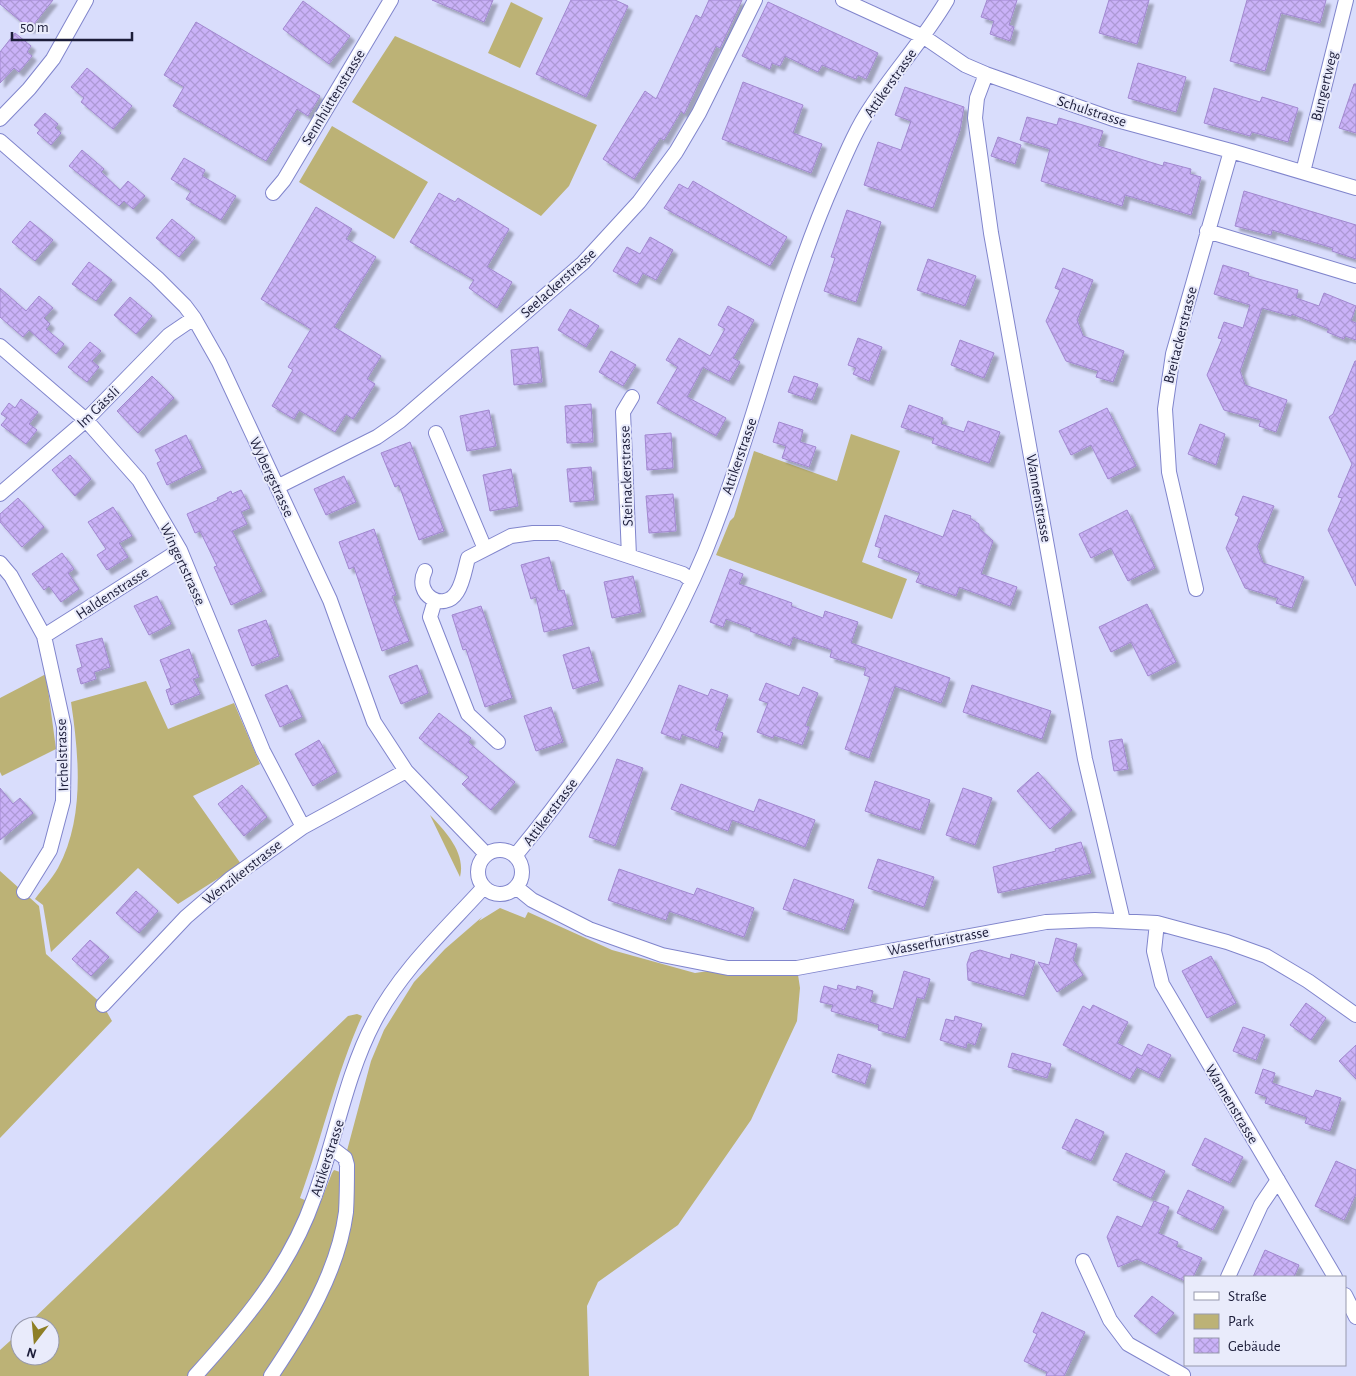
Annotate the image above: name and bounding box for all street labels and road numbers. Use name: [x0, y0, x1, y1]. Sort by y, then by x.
street label: Attikerstrasse: [861, 46, 920, 120]
street label: Sennhüttenstrasse: [299, 47, 368, 148]
street label: Bungertweg: [1309, 49, 1341, 122]
street label: Schulstrasse: [1055, 93, 1128, 130]
street label: Seelackerstrasse: [518, 246, 599, 321]
street label: Breitackerstrasse: [1161, 285, 1200, 385]
street label: Im Gässli: [74, 384, 122, 431]
street label: Attikerstrasse: [719, 416, 760, 496]
street label: Steinackerstrasse: [617, 425, 636, 527]
street label: Wybergstrasse: [247, 435, 297, 520]
street label: Wannenstrasse: [1023, 453, 1054, 543]
street label: Wingertstrasse: [157, 521, 208, 608]
street label: Haldenstrasse: [73, 564, 151, 622]
street label: Irchelstrasse: [54, 718, 71, 792]
street label: Attikerstrasse: [520, 776, 580, 849]
street label: Wenzikerstrasse: [200, 837, 285, 908]
street label: Wasserfuristrasse: [886, 924, 990, 959]
street label: Wannenstrasse: [1202, 1062, 1261, 1146]
street label: Attikerstrasse: [308, 1118, 347, 1198]

